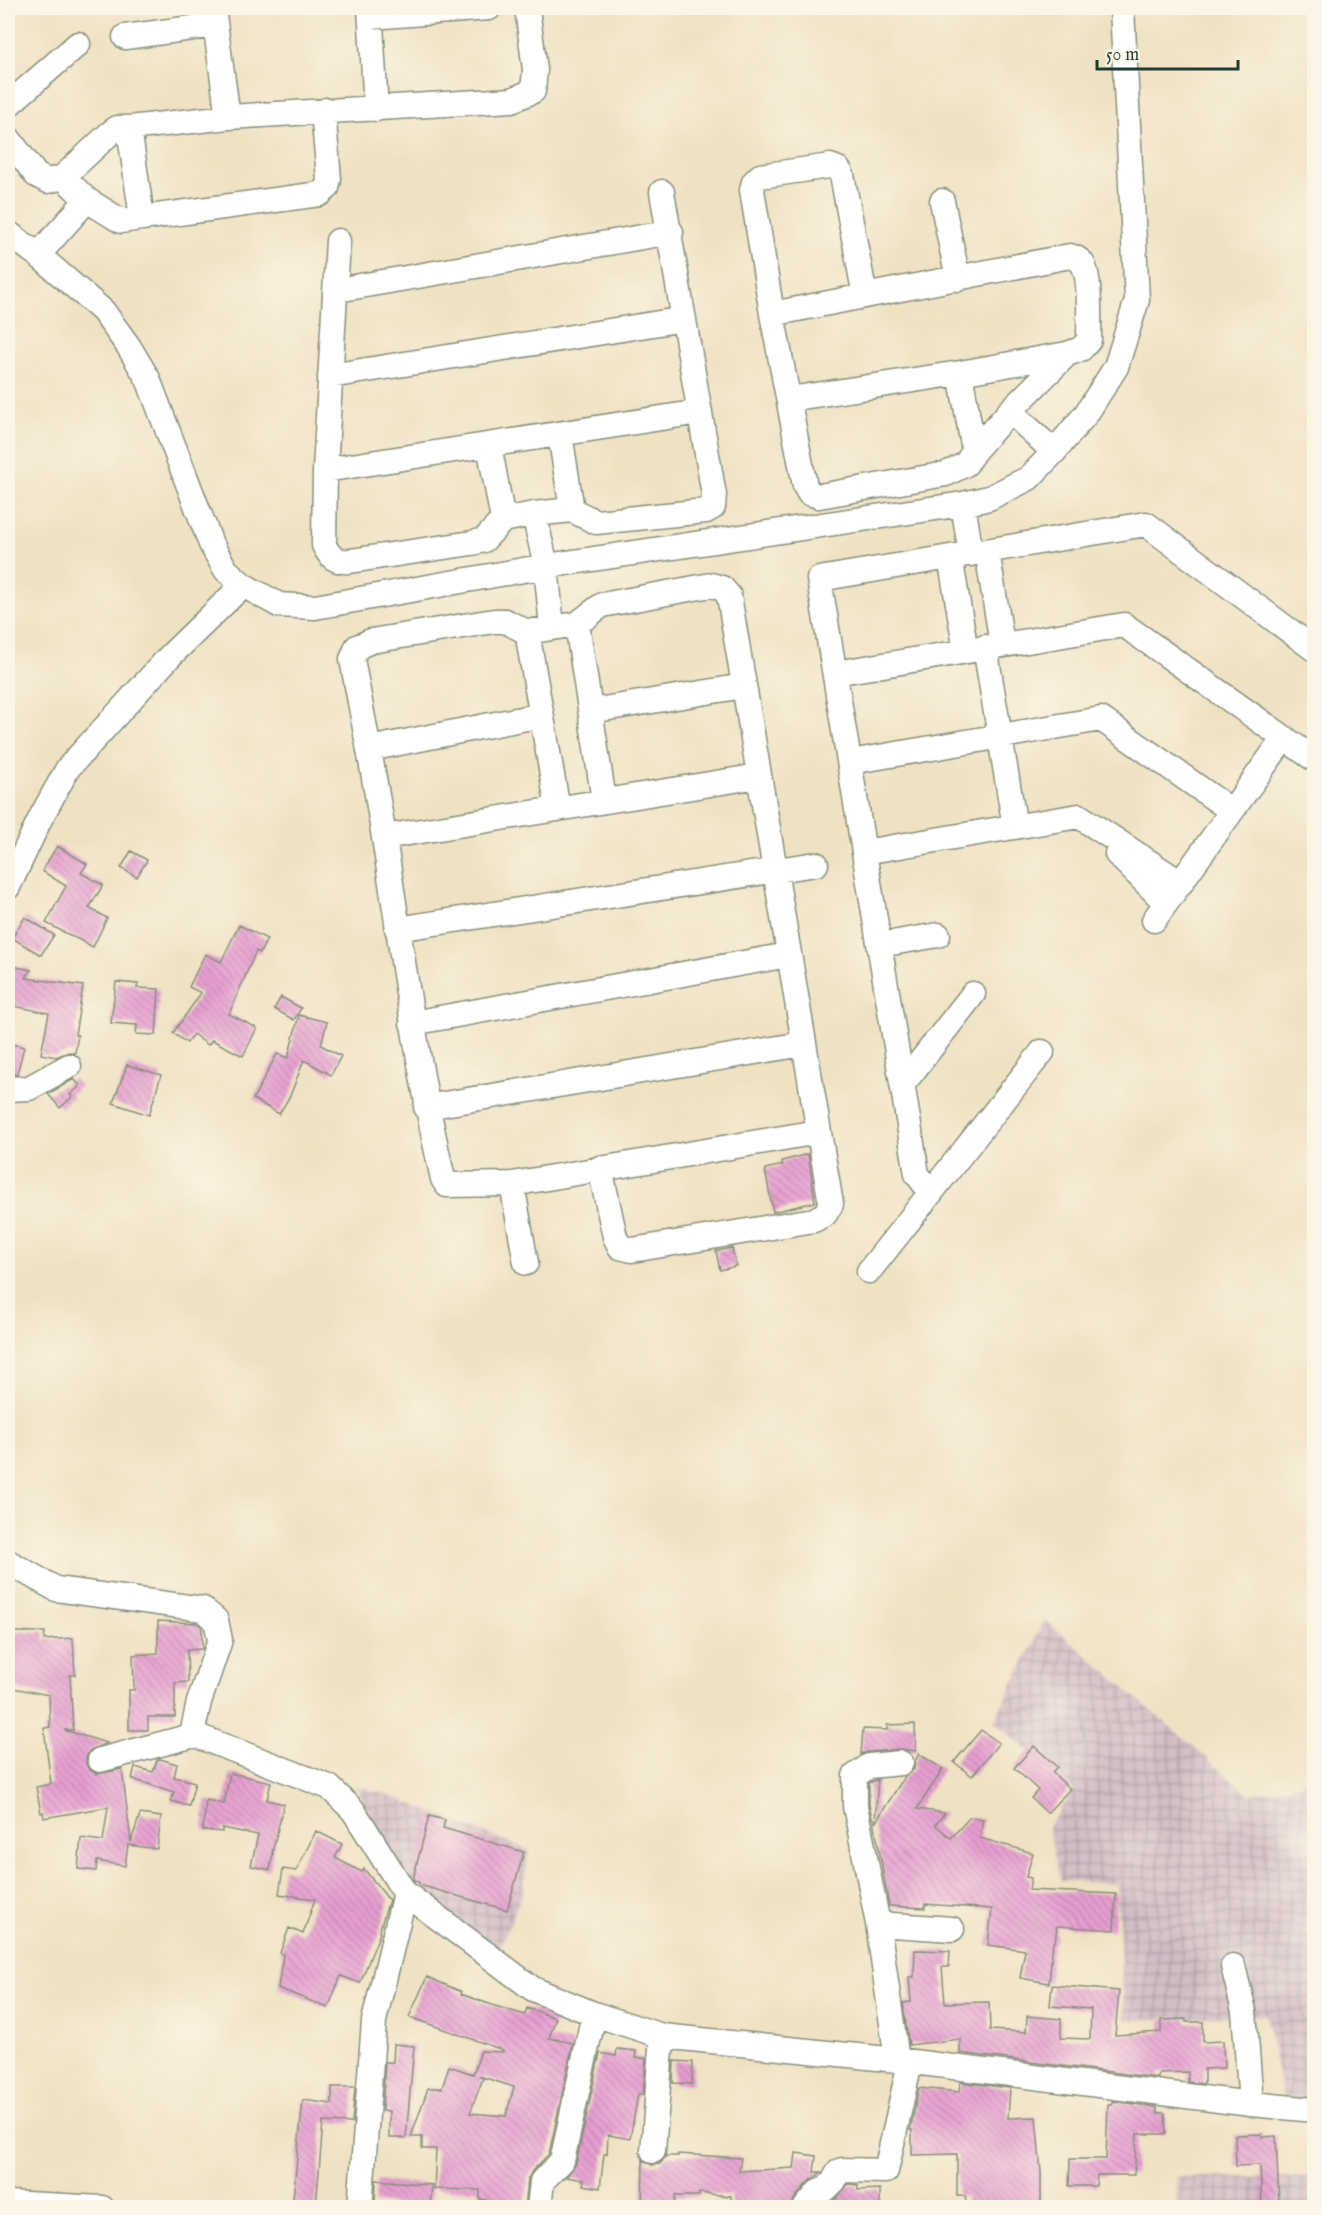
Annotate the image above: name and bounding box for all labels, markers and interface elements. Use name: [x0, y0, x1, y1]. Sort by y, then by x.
scale bar: [1097, 33, 1238, 71]
text: 50 m: [1106, 44, 1139, 67]

